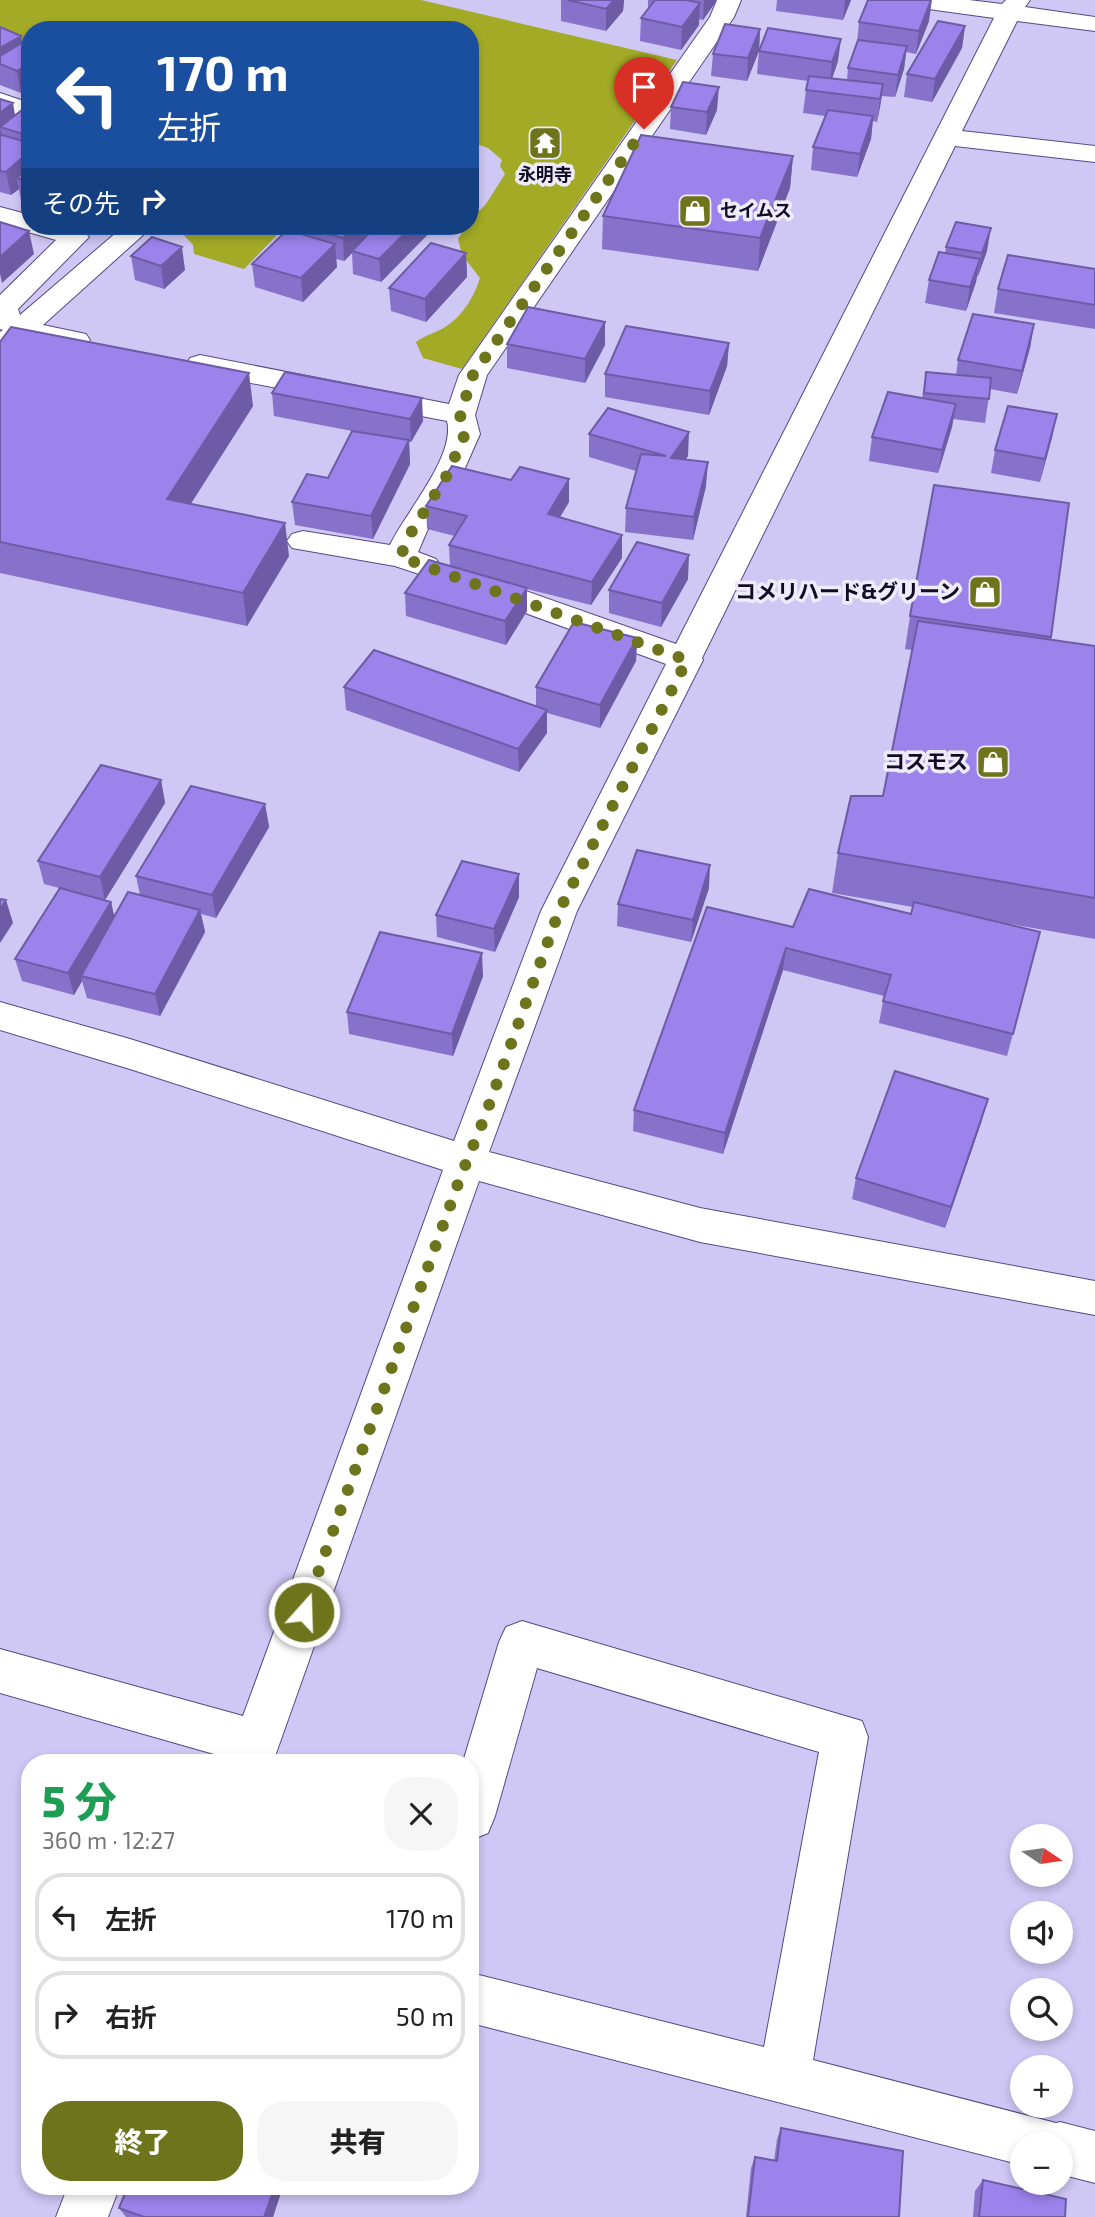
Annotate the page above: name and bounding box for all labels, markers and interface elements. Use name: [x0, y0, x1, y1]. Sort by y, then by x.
text: 170 m: [157, 42, 289, 101]
icon: left: [42, 49, 133, 140]
pin: [614, 57, 674, 129]
icon: arrive: [625, 68, 663, 106]
text: 左折: [157, 107, 221, 145]
temple icon: 永明寺: [526, 124, 564, 162]
place label: 永明寺: [518, 163, 572, 185]
icon: right: [134, 182, 172, 220]
text: その先: [42, 187, 120, 218]
shop icon: セイムス: [676, 192, 714, 230]
place label: セイムス: [720, 199, 792, 221]
shop icon: コメリハード&グリーン: [966, 573, 1004, 611]
place label: コメリハード&グリーン: [735, 578, 960, 603]
shop icon: コスモス: [974, 743, 1012, 781]
place label: コスモス: [884, 748, 968, 773]
position arrow: [267, 1575, 341, 1649]
text: 5 分: [42, 1775, 117, 1825]
button: close: [384, 1777, 458, 1851]
north arrow: [1010, 1824, 1073, 1886]
map controls: [1010, 1824, 1073, 2195]
text: 360 m · 12:27: [42, 1826, 175, 1854]
icon: left: [46, 1898, 84, 1936]
button: sound: [1010, 1901, 1073, 1964]
text: 170 m: [386, 1902, 454, 1933]
text: 左折: [105, 1903, 157, 1934]
button: search: [1010, 1978, 1073, 2041]
icon: right: [46, 1996, 84, 2034]
text: 50 m: [396, 2000, 454, 2031]
text: 右折: [105, 2001, 157, 2032]
button: +: [1010, 2055, 1073, 2118]
button: 終了: [42, 2101, 243, 2181]
button: 共有: [257, 2101, 458, 2181]
button: −: [1010, 2132, 1073, 2195]

